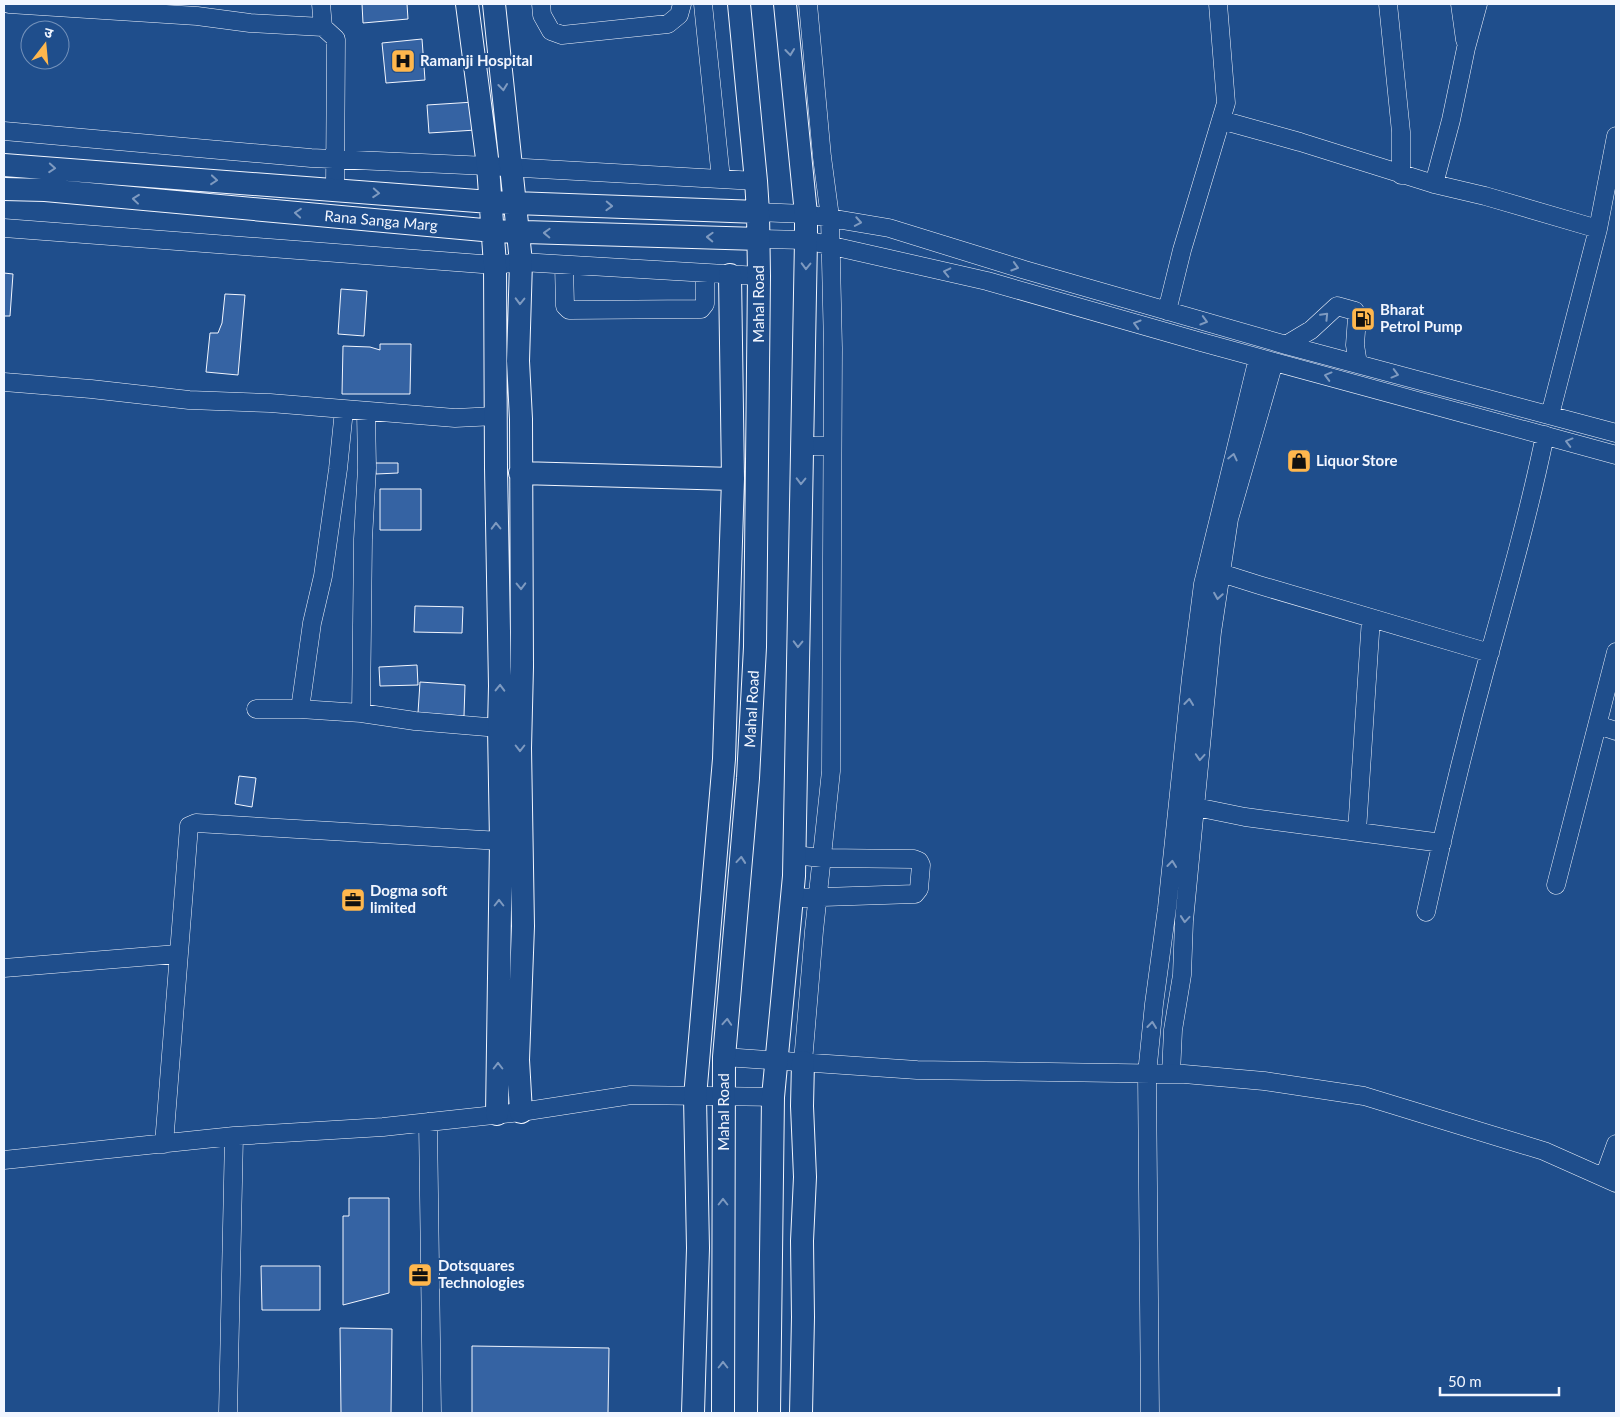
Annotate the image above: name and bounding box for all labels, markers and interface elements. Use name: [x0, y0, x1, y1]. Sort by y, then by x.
north arrow: [20, 20, 70, 70]
text: उ: [42, 23, 56, 42]
hospital icon: Ramanji Hospital: [390, 48, 416, 74]
one-way arrow: [784, 49, 795, 57]
place label: Ramanji Hospital: [420, 51, 533, 69]
one-way arrow: [497, 83, 508, 91]
one-way arrow: [49, 163, 57, 174]
one-way arrow: [211, 174, 219, 185]
one-way arrow: [373, 187, 381, 198]
one-way arrow: [132, 194, 140, 205]
one-way arrow: [605, 201, 613, 212]
street label: Rana Sanga Marg: [324, 206, 439, 234]
one-way arrow: [294, 208, 302, 219]
one-way arrow: [854, 216, 863, 227]
one-way arrow: [543, 228, 551, 238]
one-way arrow: [706, 232, 714, 243]
one-way arrow: [1010, 261, 1018, 271]
one-way arrow: [801, 263, 811, 271]
street label: Mahal Road: [749, 265, 767, 343]
one-way arrow: [943, 267, 952, 278]
one-way arrow: [515, 298, 525, 305]
place label: Bharat Petrol Pump: [1380, 300, 1463, 335]
fuel station icon: Bharat Petrol Pump: [1350, 306, 1376, 332]
one-way arrow: [1320, 313, 1329, 322]
one-way arrow: [1200, 316, 1208, 326]
one-way arrow: [1133, 319, 1142, 330]
one-way arrow: [1390, 368, 1398, 378]
one-way arrow: [1324, 372, 1332, 382]
one-way arrow: [1565, 437, 1574, 448]
shop icon: Liquor Store: [1286, 448, 1312, 474]
place label: Liquor Store: [1316, 451, 1398, 469]
one-way arrow: [1227, 452, 1238, 461]
one-way arrow: [796, 478, 806, 486]
one-way arrow: [491, 522, 502, 530]
one-way arrow: [516, 582, 526, 590]
one-way arrow: [1213, 592, 1223, 600]
one-way arrow: [793, 640, 803, 648]
street label: Mahal Road: [740, 670, 762, 748]
one-way arrow: [495, 684, 505, 692]
one-way arrow: [1183, 698, 1194, 706]
one-way arrow: [515, 745, 525, 753]
one-way arrow: [1194, 754, 1205, 762]
one-way arrow: [735, 856, 746, 864]
one-way arrow: [1166, 860, 1177, 868]
place label: Dogma soft limited: [370, 881, 448, 916]
office icon: Dogma soft limited: [340, 887, 366, 913]
one-way arrow: [494, 899, 504, 906]
one-way arrow: [1179, 915, 1190, 923]
one-way arrow: [721, 1018, 732, 1026]
one-way arrow: [1146, 1021, 1157, 1029]
one-way arrow: [493, 1061, 503, 1069]
street label: Mahal Road: [714, 1073, 732, 1151]
one-way arrow: [718, 1198, 729, 1206]
place label: Dotsquares Technologies: [438, 1256, 525, 1291]
office icon: Dotsquares Technologies: [407, 1262, 433, 1288]
one-way arrow: [718, 1360, 728, 1368]
scale bar: [1440, 1364, 1559, 1396]
text: 50 m: [1448, 1372, 1482, 1390]

